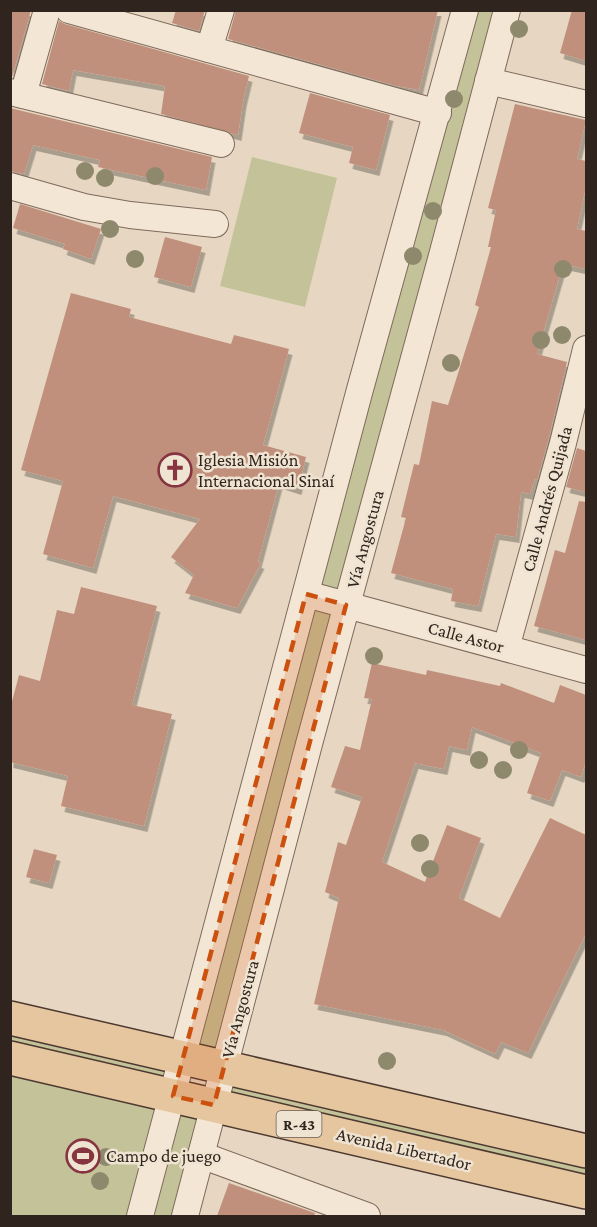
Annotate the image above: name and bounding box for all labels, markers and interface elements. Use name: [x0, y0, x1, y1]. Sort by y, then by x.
street label: Calle Andrés Quijada: [518, 424, 577, 574]
place label: Iglesia Misión Internacional Sinaí: [198, 450, 336, 491]
church icon: Iglesia Misión Internacional Sinaí: [157, 452, 193, 488]
street label: Vía Angostura: [342, 488, 388, 590]
street label: Calle Astor: [426, 617, 507, 657]
street label: Vía Angostura: [217, 958, 263, 1060]
road number: R-43: [276, 1111, 322, 1137]
street label: Avenida Libertador: [335, 1124, 474, 1174]
sports icon: Campo de juego: [65, 1138, 101, 1174]
place label: Campo de juego: [106, 1146, 221, 1167]

